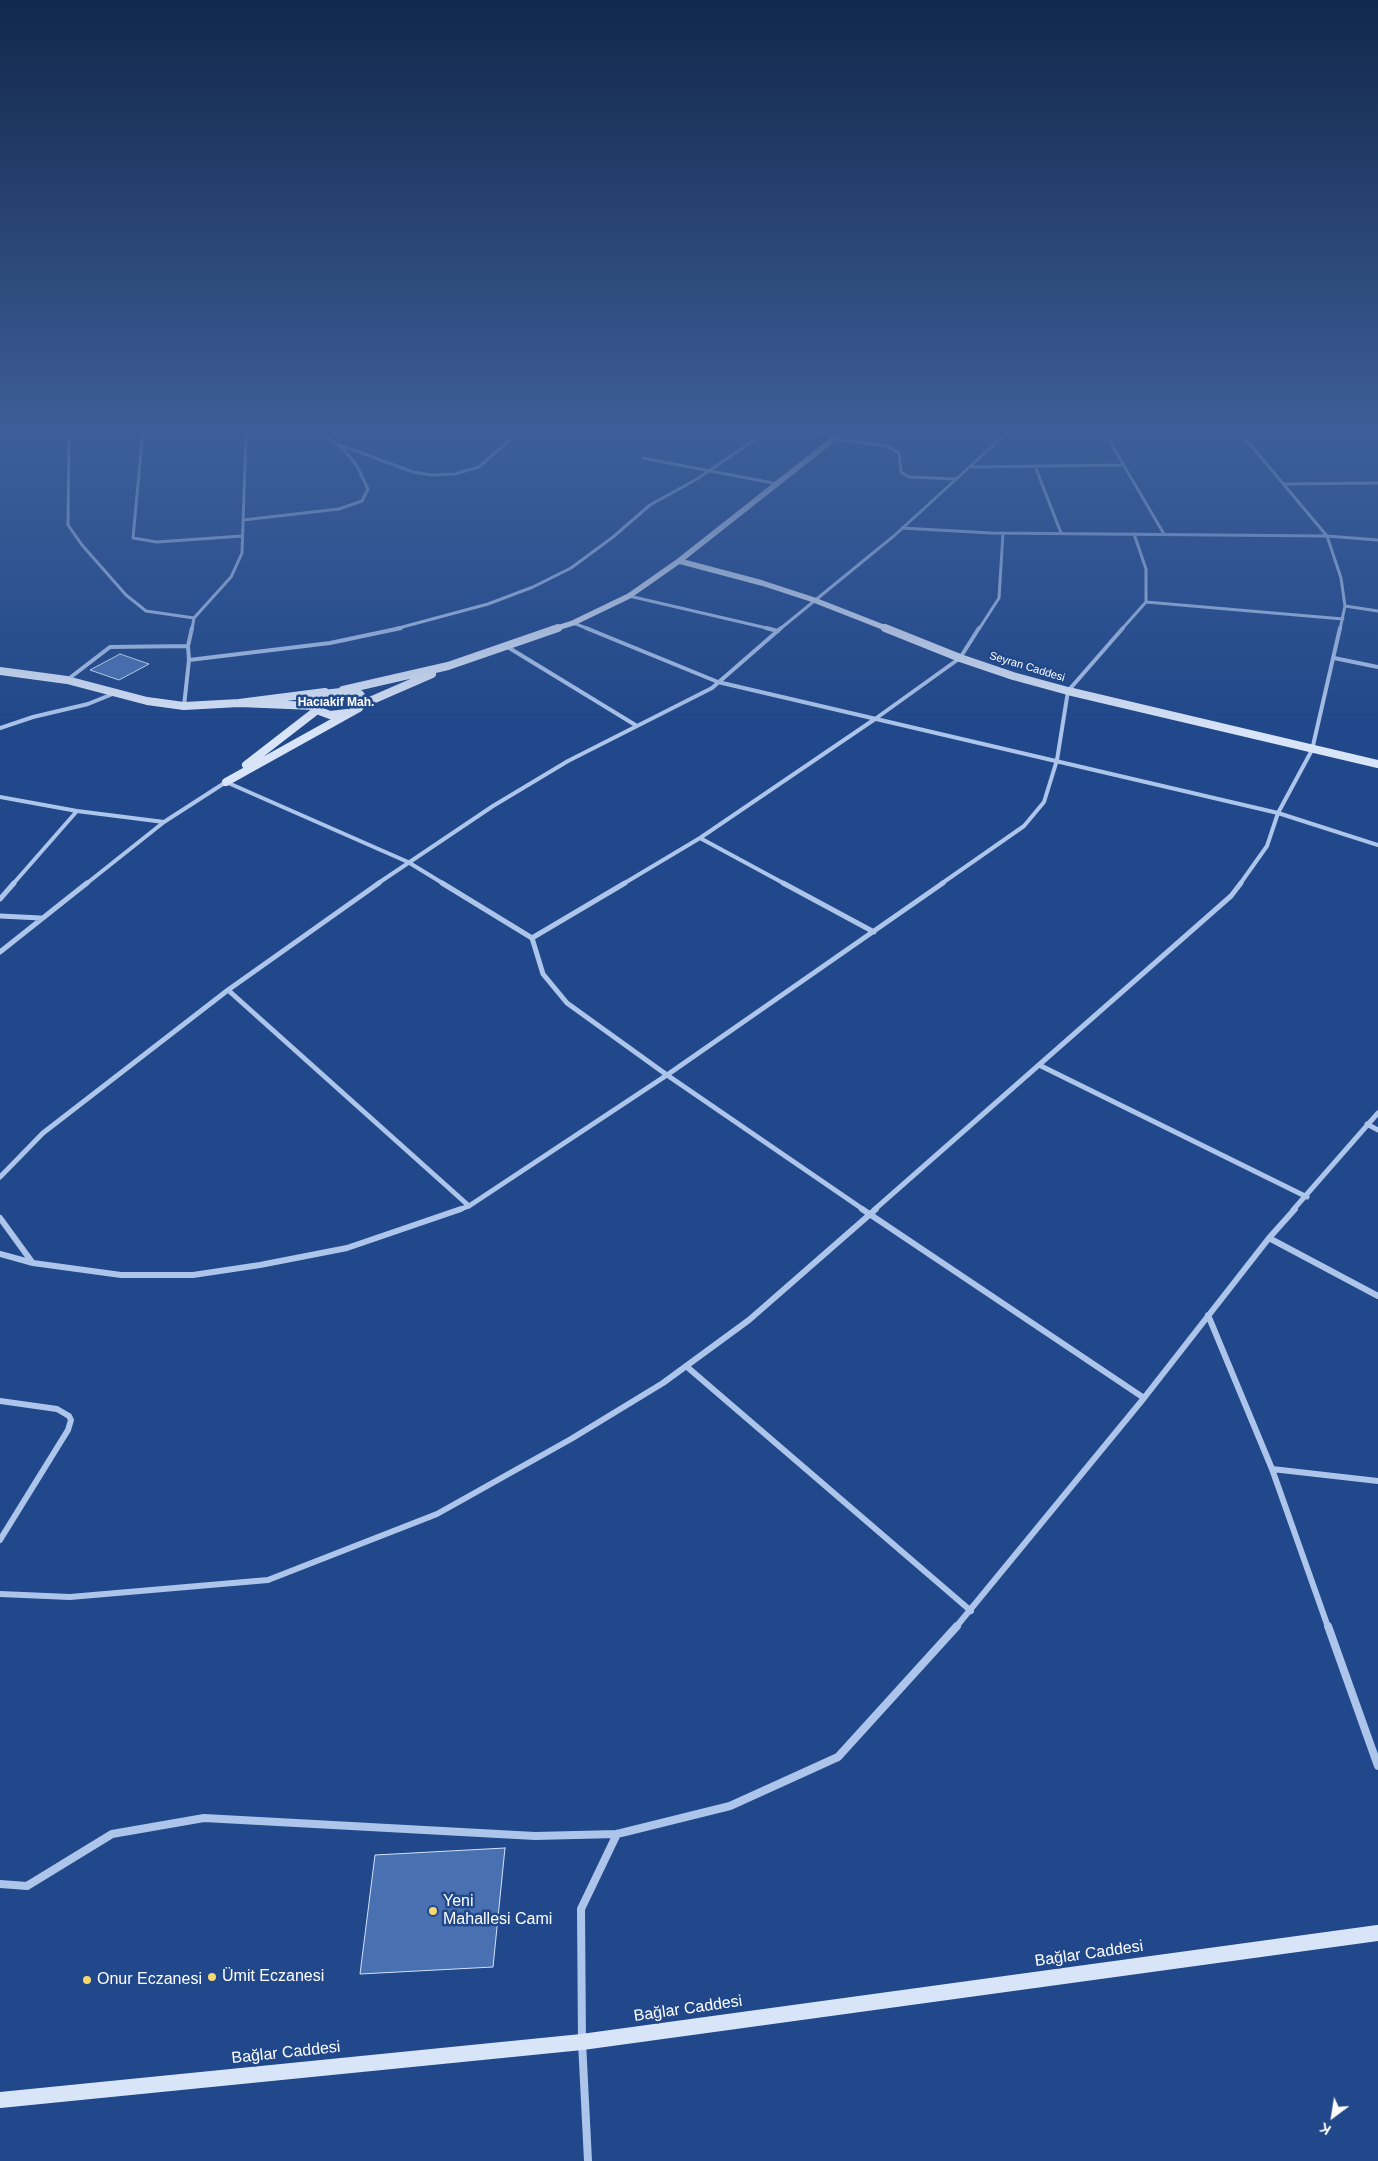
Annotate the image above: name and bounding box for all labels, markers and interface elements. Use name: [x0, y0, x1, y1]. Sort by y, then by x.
street label: Seyran Caddesi: [988, 649, 1066, 685]
district label: Hacıakif Mah.: [298, 696, 374, 710]
place label: Yeni Mahallesi Cami: [443, 1892, 552, 1930]
marker: Yeni Mahallesi Cami: [427, 1905, 439, 1917]
street label: Bağlar Caddesi: [1033, 1937, 1145, 1971]
place label: Ümit Eczanesi: [222, 1967, 324, 1987]
place label: Onur Eczanesi: [97, 1970, 202, 1990]
marker: Ümit Eczanesi: [206, 1971, 218, 1983]
marker: Onur Eczanesi: [81, 1974, 93, 1986]
street label: Bağlar Caddesi: [632, 1992, 744, 2026]
street label: Bağlar Caddesi: [231, 2038, 341, 2068]
north arrow: [1308, 2091, 1358, 2141]
text: K: [1317, 2119, 1334, 2138]

